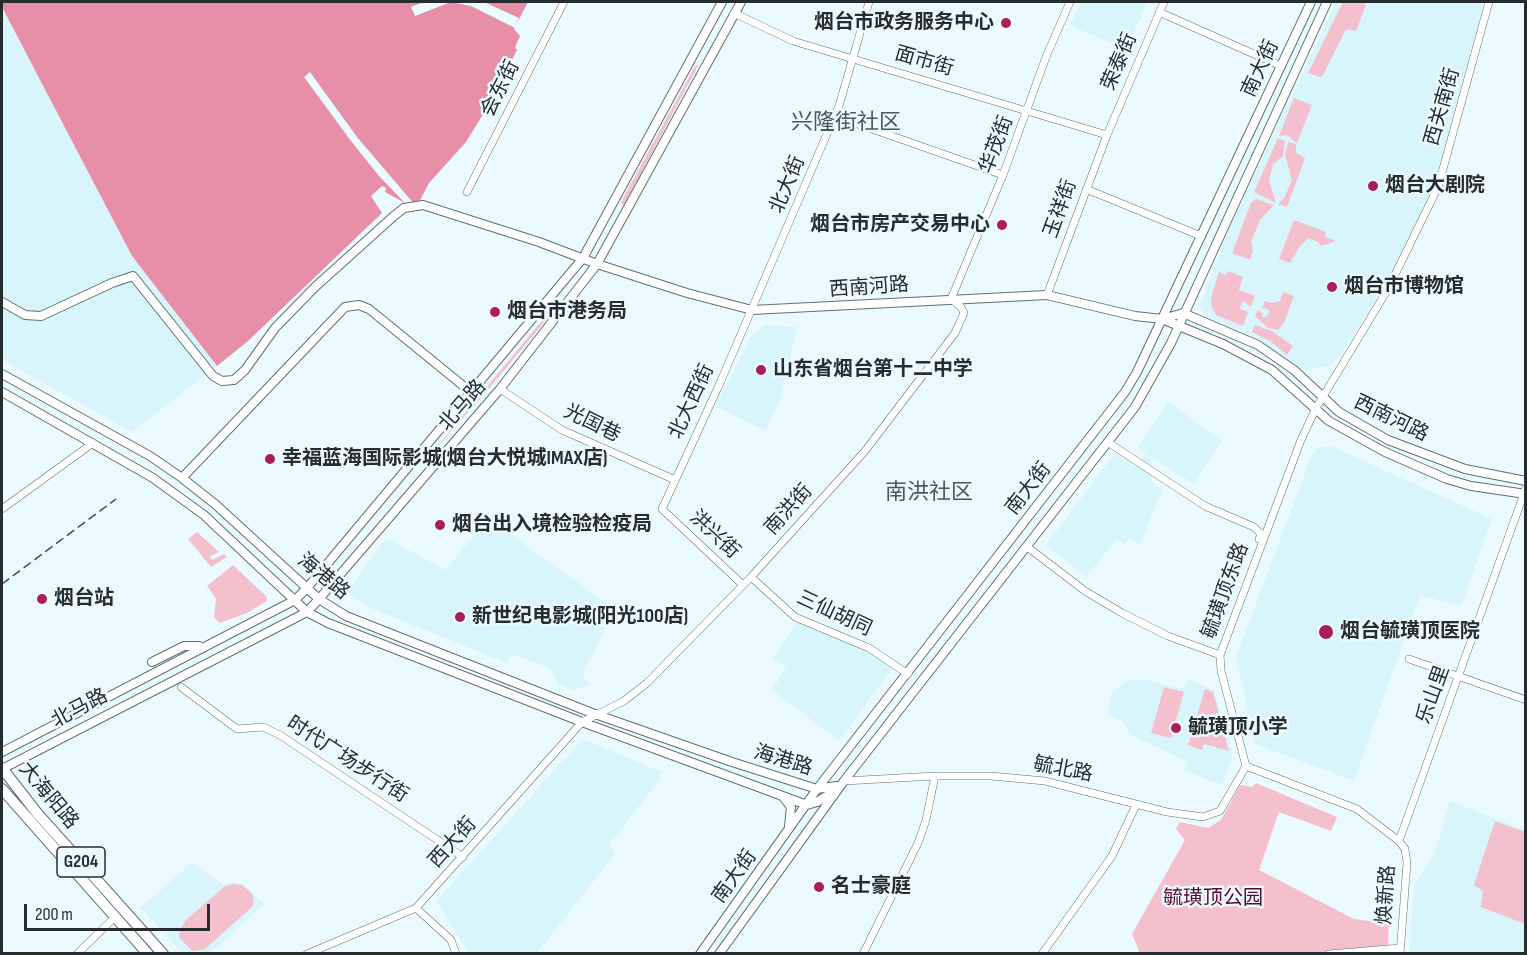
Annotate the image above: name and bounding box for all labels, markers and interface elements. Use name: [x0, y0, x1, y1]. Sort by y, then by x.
place label: 烟台市政务服务中心: [814, 11, 994, 35]
marker: 烟台市政务服务中心: [999, 16, 1013, 30]
street label: 荣泰街: [1097, 30, 1143, 94]
street label: 南大街: [1237, 37, 1285, 101]
street label: 面市街: [892, 42, 956, 82]
street label: 会东街: [477, 57, 525, 121]
street label: 西关南街: [1420, 65, 1466, 149]
district label: 兴隆街社区: [791, 110, 901, 136]
street label: 华茂街: [975, 113, 1019, 177]
street label: 北大街: [765, 153, 811, 217]
place label: 烟台大剧院: [1385, 174, 1485, 198]
street label: 玉祥街: [1039, 177, 1083, 241]
marker: 烟台大剧院: [1366, 179, 1380, 193]
place label: 烟台市房产交易中心: [810, 213, 990, 237]
marker: 烟台市房产交易中心: [995, 218, 1009, 232]
street label: 西南河路: [828, 273, 910, 303]
place label: 烟台市博物馆: [1344, 275, 1464, 299]
marker: 烟台市博物馆: [1325, 280, 1339, 294]
place label: 烟台市港务局: [507, 300, 627, 324]
marker: 烟台市港务局: [488, 305, 502, 319]
place label: 山东省烟台第十二中学: [773, 358, 973, 382]
street label: 北大西街: [664, 361, 720, 443]
marker: 山东省烟台第十二中学: [754, 363, 768, 377]
street label: 北马路: [434, 375, 492, 437]
street label: 西南河路: [1350, 391, 1432, 447]
street label: 光国巷: [560, 400, 624, 448]
place label: 幸福蓝海国际影城(烟台大悦城IMAX店): [282, 447, 607, 471]
marker: 幸福蓝海国际影城(烟台大悦城IMAX店): [263, 452, 277, 466]
street label: 南大街: [1001, 458, 1057, 520]
street label: 南洪街: [760, 480, 818, 540]
district label: 南洪社区: [885, 480, 973, 506]
street label: 洪兴街: [684, 506, 744, 564]
place label: 烟台出入境检验检疫局: [452, 513, 652, 537]
marker: 烟台出入境检验检疫局: [433, 518, 447, 532]
street label: 毓璜顶东路: [1198, 540, 1254, 642]
street label: 海港路: [292, 549, 354, 605]
street label: 三仙胡同: [793, 586, 875, 642]
place label: 烟台站: [54, 587, 114, 611]
marker: 烟台站: [35, 592, 49, 606]
place label: 新世纪电影城(阳光100店): [472, 605, 688, 629]
marker: 新世纪电影城(阳光100店): [453, 610, 467, 624]
place label: 烟台毓璜顶医院: [1340, 620, 1480, 644]
marker: 烟台毓璜顶医院: [1317, 623, 1335, 641]
street label: 乐山里: [1412, 663, 1456, 727]
street label: 北马路: [48, 684, 112, 734]
street label: 时代广场步行街: [282, 712, 412, 808]
place label: 毓璜顶小学: [1188, 716, 1288, 740]
marker: 毓璜顶小学: [1169, 721, 1183, 735]
street label: 海港路: [751, 741, 815, 781]
street label: 毓北路: [1031, 752, 1095, 788]
street label: 大海阳路: [13, 758, 83, 834]
street label: 西大街: [424, 813, 482, 873]
street label: 南大街: [708, 846, 762, 908]
road number: G204: [57, 847, 105, 877]
street label: 焕新路: [1373, 864, 1401, 926]
place label: 名士豪庭: [831, 875, 911, 899]
marker: 名士豪庭: [812, 880, 826, 894]
park label: 毓璜顶公园: [1163, 887, 1263, 911]
scale bar: [27, 892, 213, 930]
text: 200 m: [35, 904, 73, 925]

